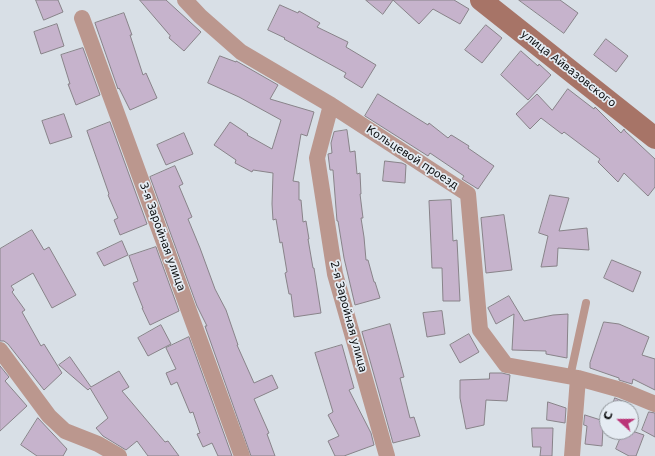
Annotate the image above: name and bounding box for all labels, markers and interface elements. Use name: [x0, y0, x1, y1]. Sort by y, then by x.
street label: улица Айвазовского: [518, 28, 618, 110]
street label: Кольцевой проезд: [363, 123, 461, 193]
street label: 3-я Заройная улица: [136, 181, 188, 293]
street label: 2-я Заройная улица: [327, 260, 369, 374]
north arrow: [599, 400, 639, 440]
text: С: [601, 410, 616, 422]

